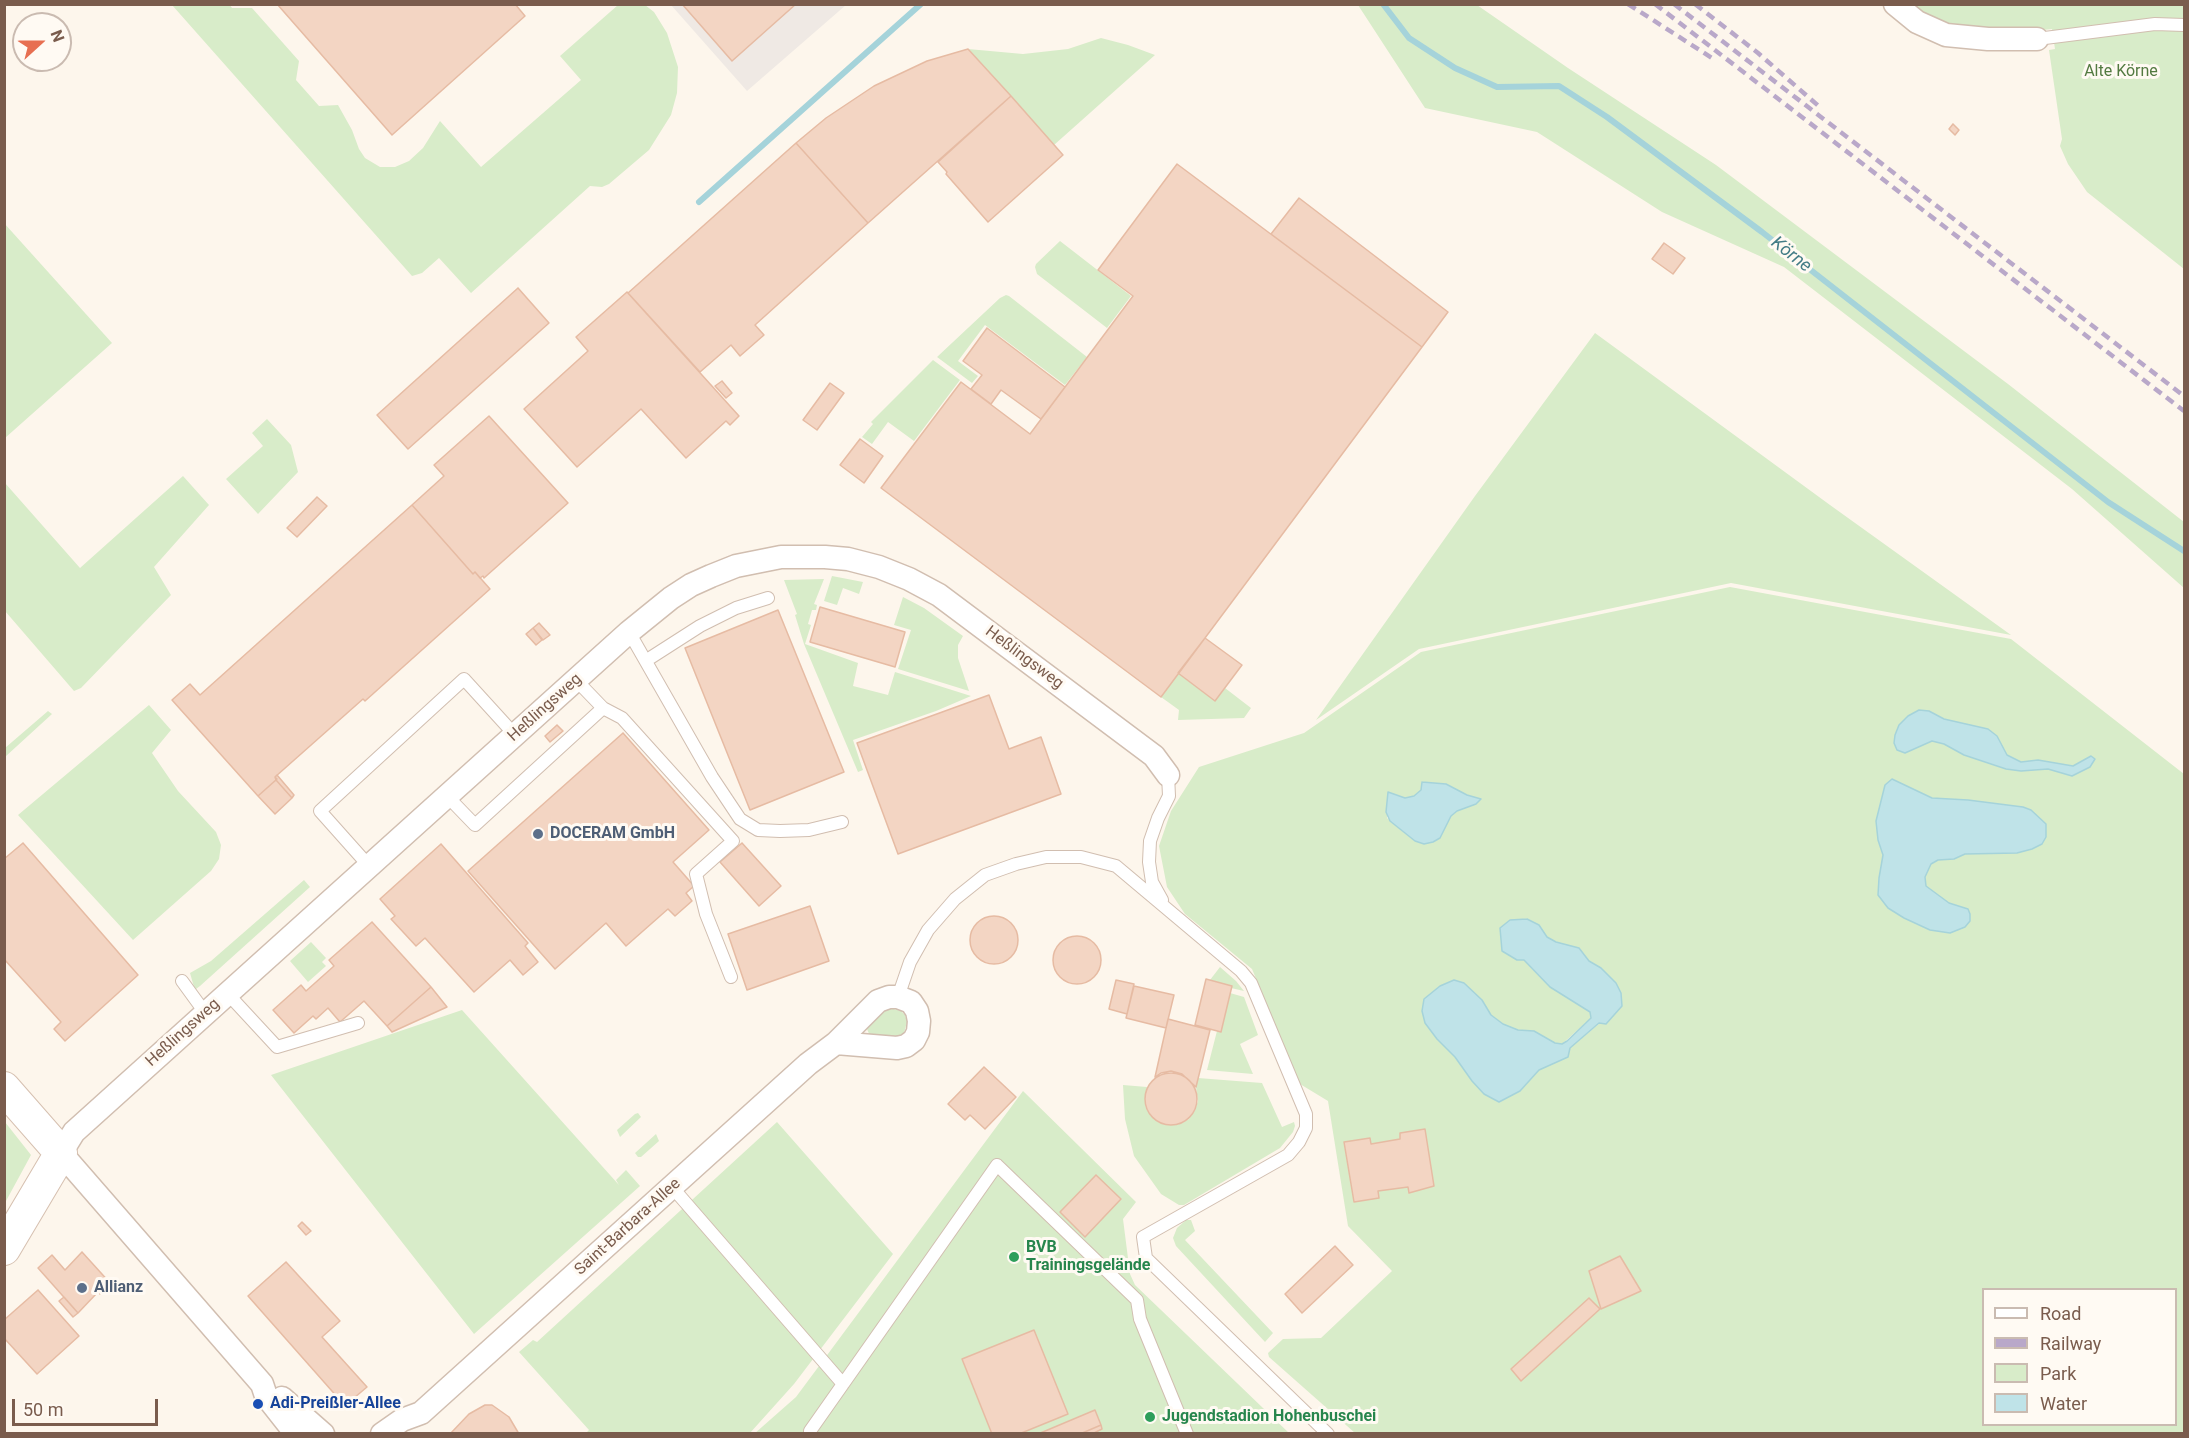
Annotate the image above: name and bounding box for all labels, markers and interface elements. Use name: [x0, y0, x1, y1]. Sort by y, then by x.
north arrow: [12, 12, 72, 72]
text: N: [47, 27, 68, 45]
park label: Alte Körne: [2084, 62, 2158, 82]
water label: Körne: [1766, 232, 1816, 278]
street label: Heßlingsweg: [981, 622, 1067, 694]
street label: Heßlingsweg: [504, 670, 586, 746]
place label: DOCERAM GmbH: [550, 824, 675, 844]
marker: DOCERAM GmbH: [531, 827, 545, 841]
street label: Heßlingsweg: [142, 995, 224, 1071]
street label: Saint-Barbara-Allee: [571, 1174, 685, 1280]
place label: BVB Trainingsgelände: [1026, 1238, 1151, 1276]
marker: BVB Trainingsgelände: [1007, 1250, 1021, 1264]
place label: Allianz: [94, 1278, 143, 1298]
marker: Allianz: [75, 1281, 89, 1295]
legend: [1982, 1288, 2177, 1426]
text: Road: [2040, 1303, 2081, 1324]
text: Railway: [2040, 1333, 2101, 1354]
text: Park: [2040, 1363, 2076, 1384]
scale bar: [15, 1387, 160, 1425]
text: Water: [2040, 1393, 2087, 1414]
place label: Adi-Preißler-Allee: [270, 1394, 401, 1414]
marker: Adi-Preißler-Allee: [251, 1397, 265, 1411]
text: 50 m: [23, 1399, 63, 1420]
place label: Jugendstadion Hohenbuschei: [1162, 1407, 1376, 1427]
marker: Jugendstadion Hohenbuschei: [1143, 1410, 1157, 1424]

